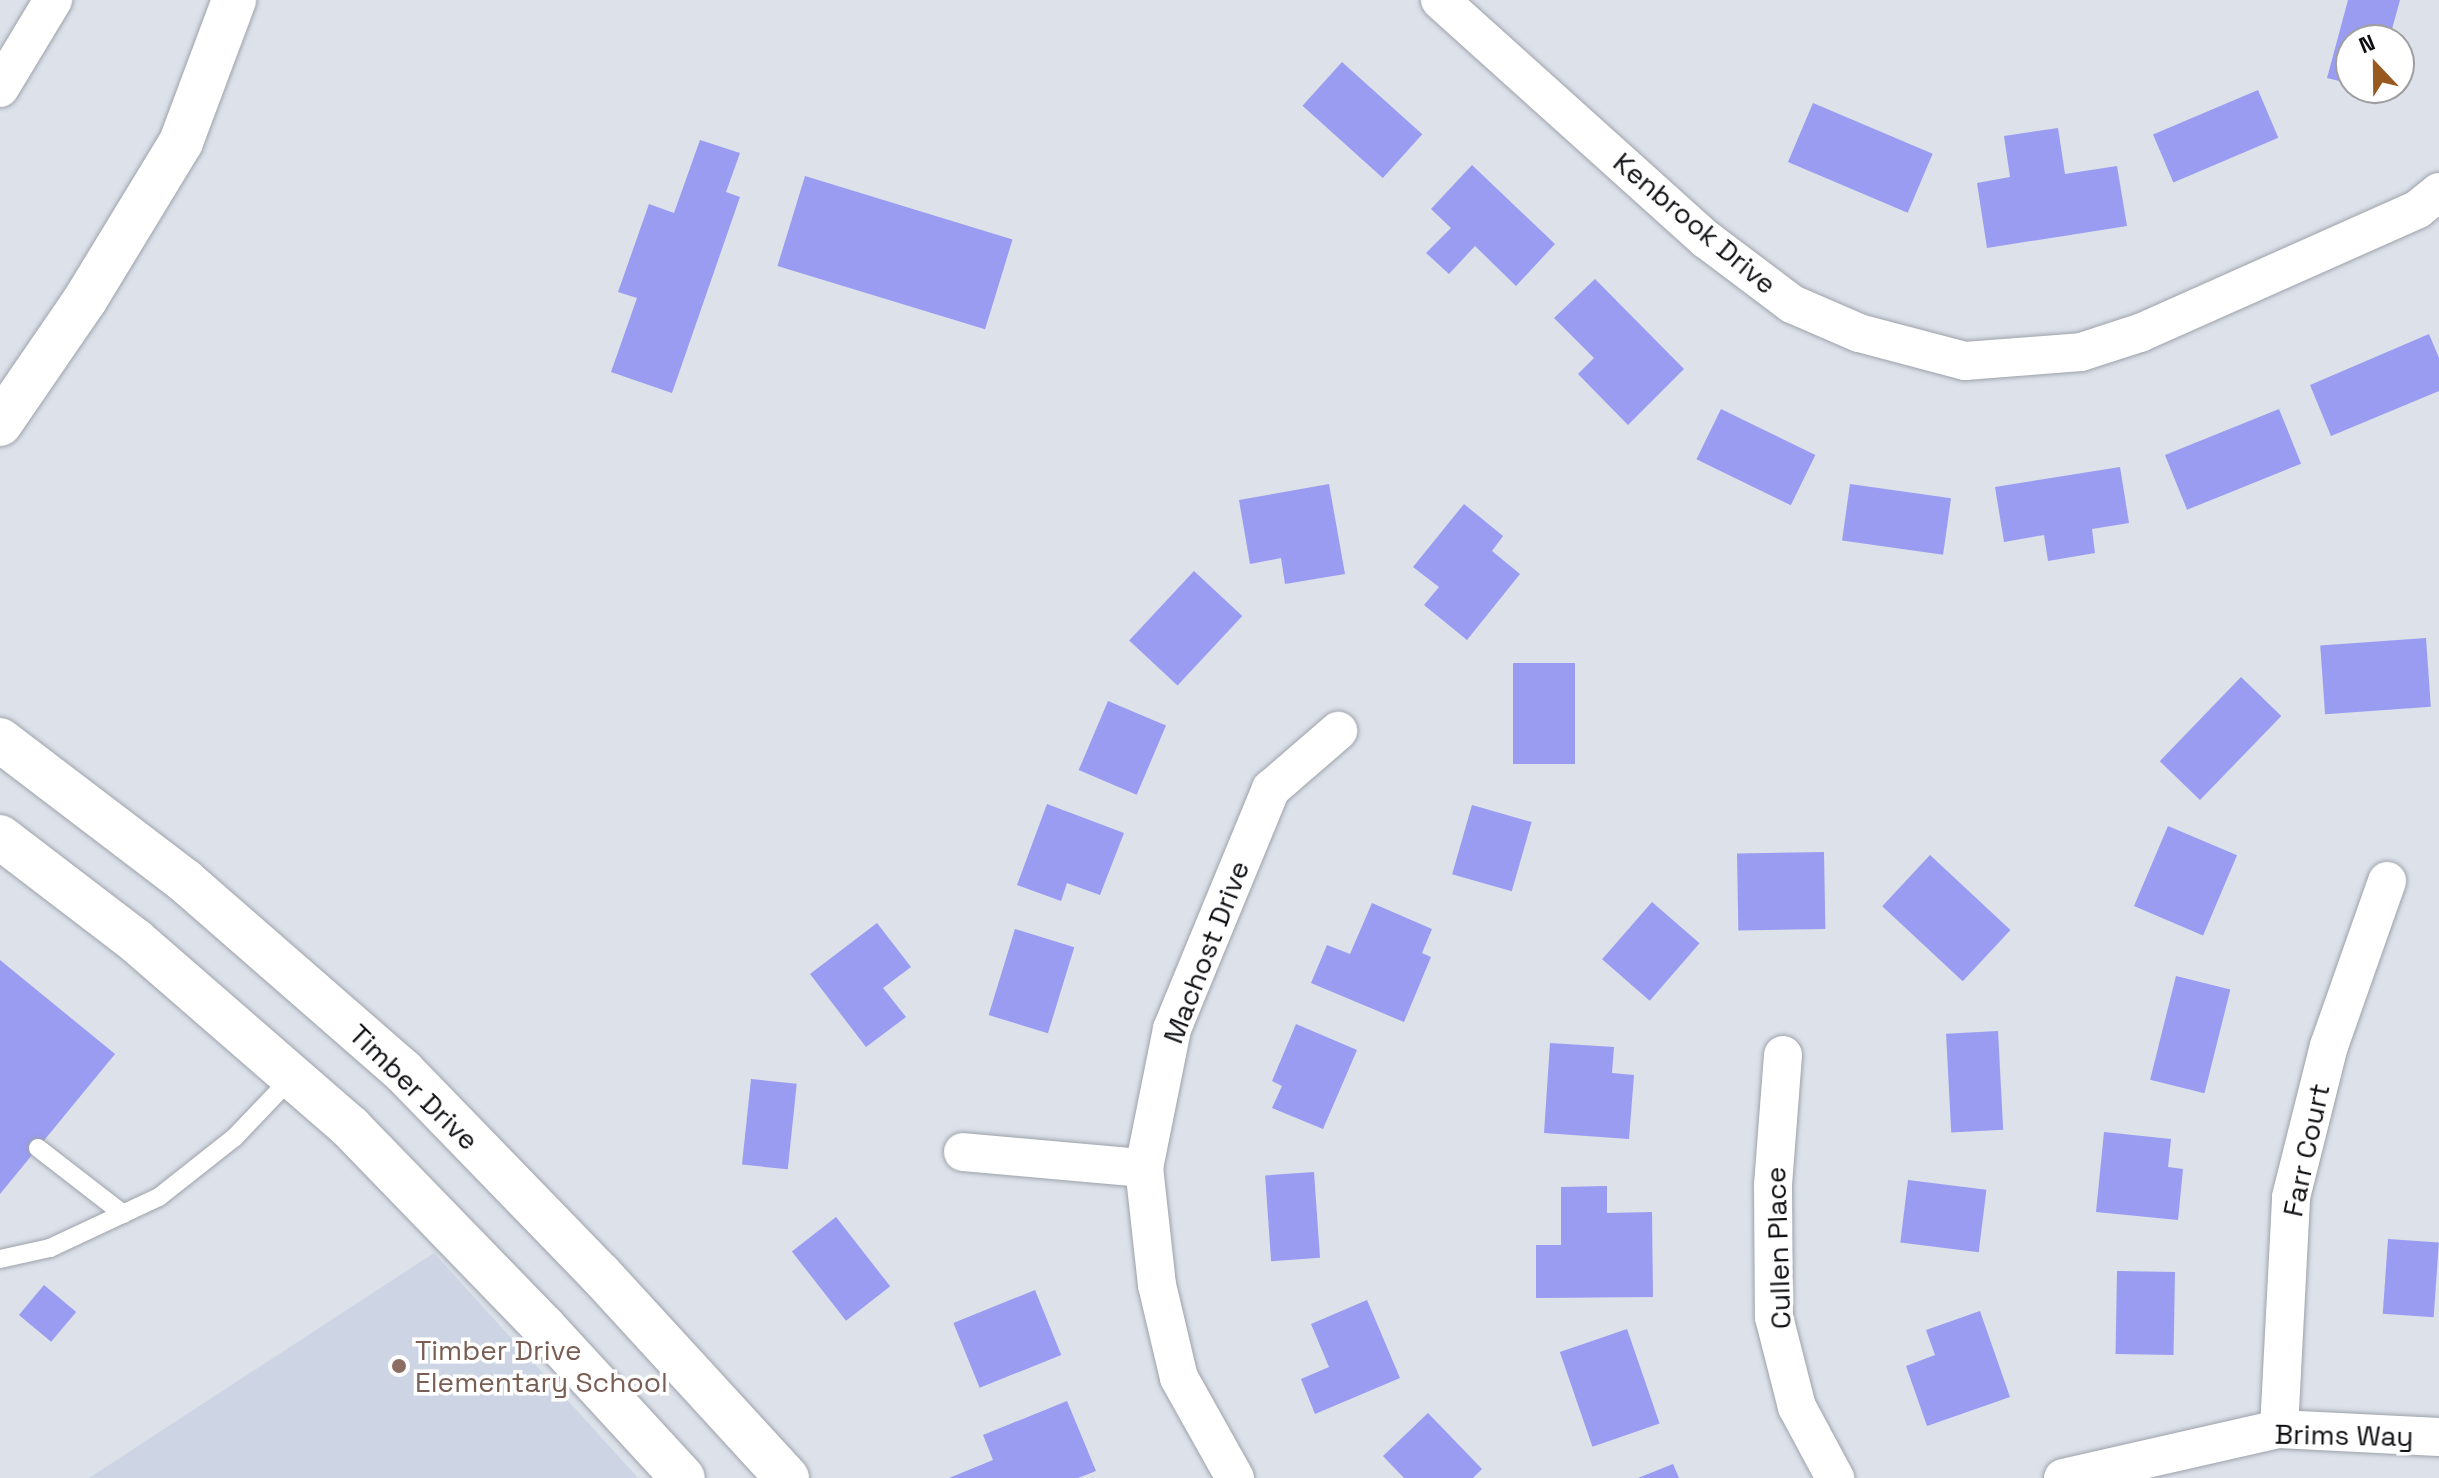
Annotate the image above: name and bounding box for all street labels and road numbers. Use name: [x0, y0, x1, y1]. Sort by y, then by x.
street label: Kenbrook Drive: [1607, 145, 1783, 301]
street label: Machost Drive: [1156, 856, 1256, 1048]
street label: Timber Drive: [342, 1017, 486, 1157]
street label: Farr Court: [2276, 1080, 2336, 1220]
street label: Cullen Place: [1758, 1166, 1798, 1330]
street label: Brims Way: [2274, 1417, 2414, 1453]

